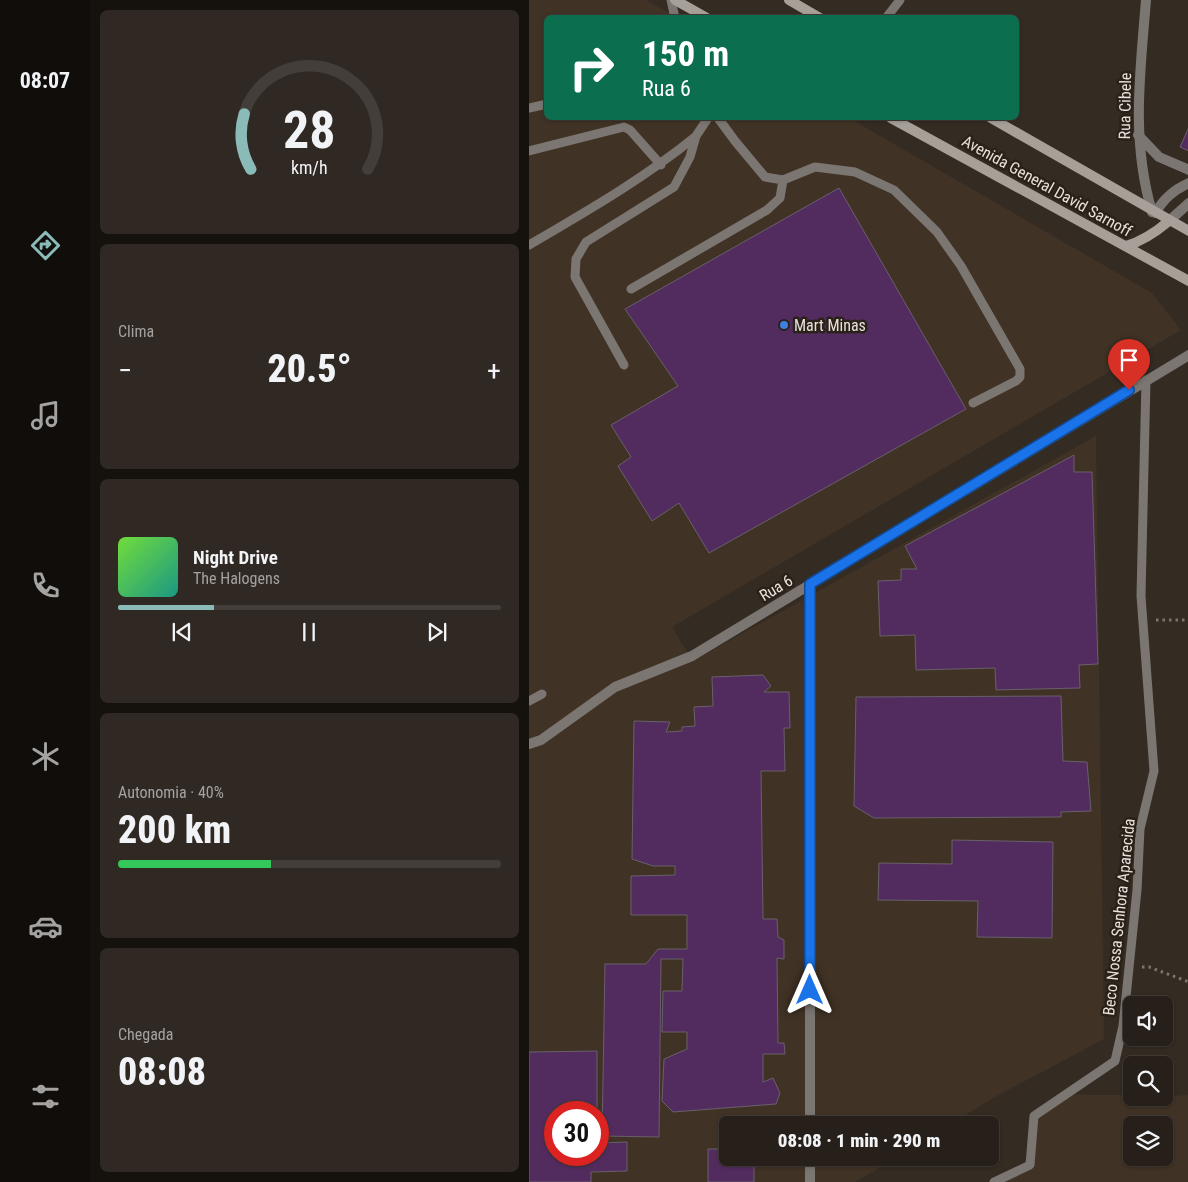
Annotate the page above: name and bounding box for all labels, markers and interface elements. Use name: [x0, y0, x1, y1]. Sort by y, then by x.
text: 150 m: [642, 34, 729, 75]
icon: right: [559, 35, 624, 100]
text: 08:07: [20, 68, 70, 93]
street label: Rua Cibele: [1115, 72, 1135, 140]
text: Rua 6: [642, 76, 691, 101]
text: 28: [283, 100, 336, 161]
street label: Avenida General David Sarnoff: [959, 131, 1135, 241]
text: km/h: [291, 157, 328, 178]
icon: directions: [28, 228, 63, 263]
place label: Mart Minas: [794, 316, 866, 335]
marker: Mart Minas: [778, 319, 790, 331]
text: Clima: [118, 322, 154, 341]
pin: [1108, 339, 1150, 390]
icon: arrive: [1115, 346, 1143, 374]
text: 20.5°: [267, 347, 352, 391]
text: −: [118, 354, 132, 387]
text: +: [487, 354, 501, 387]
icon: music: [28, 398, 63, 433]
text: Night Drive: [193, 546, 278, 569]
icon: phone: [28, 568, 63, 603]
text: The Halogens: [193, 569, 280, 588]
street label: Rua 6: [756, 571, 796, 605]
icon: previous: [168, 618, 196, 646]
icon: pause: [295, 618, 323, 646]
icon: next: [423, 618, 451, 646]
icon: climate: [28, 739, 63, 774]
text: Autonomia · 40%: [118, 783, 224, 802]
text: 200 km: [118, 808, 231, 852]
street label: Beco Nossa Senhora Aparecida: [1099, 818, 1139, 1016]
icon: car: [28, 909, 63, 944]
position arrow: [783, 963, 835, 1015]
map controls: [1123, 996, 1173, 1166]
button: sound: [1123, 996, 1173, 1046]
text: Chegada: [118, 1025, 173, 1044]
text: 08:08: [118, 1050, 206, 1094]
button: search: [1123, 1056, 1173, 1106]
icon: filters: [28, 1079, 63, 1114]
speed limit sign: 30: [544, 1101, 609, 1166]
button: layers: [1123, 1116, 1173, 1166]
text: 08:08 · 1 min · 290 m: [778, 1129, 940, 1152]

